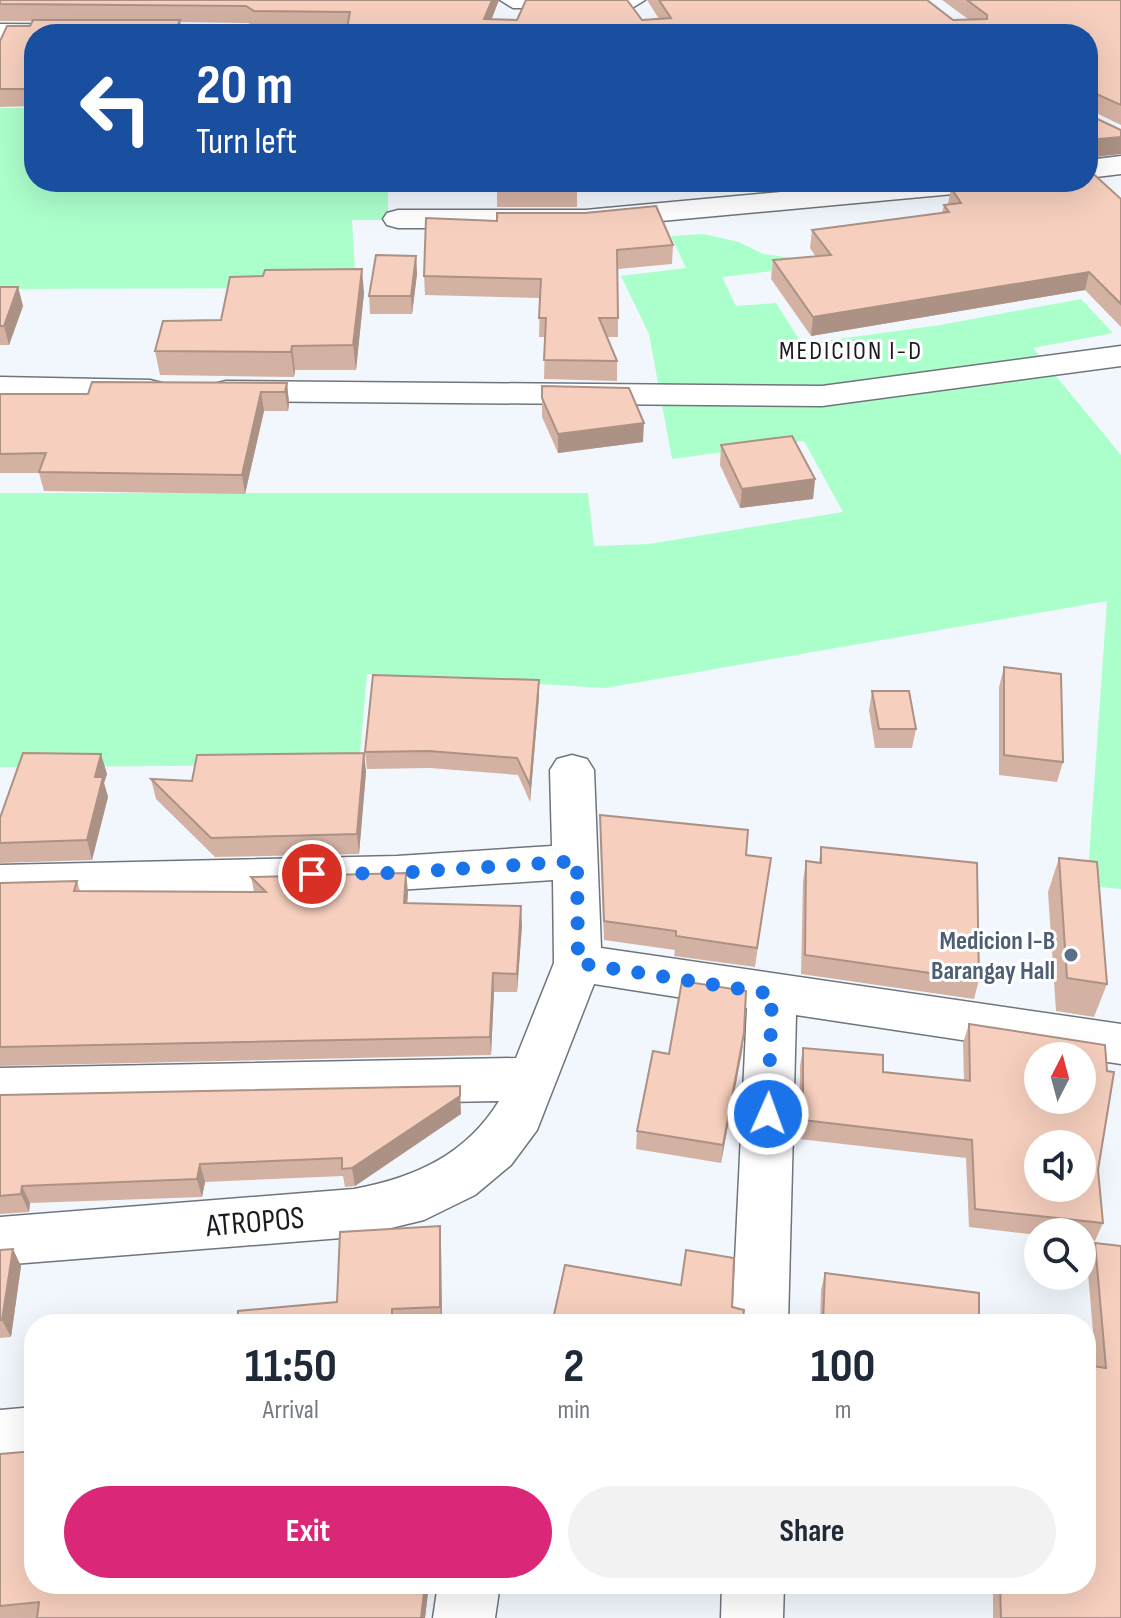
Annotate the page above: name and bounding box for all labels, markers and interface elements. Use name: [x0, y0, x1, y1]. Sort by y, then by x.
text: 20 m: [196, 53, 293, 120]
icon: left: [64, 56, 168, 160]
text: Turn left: [196, 121, 297, 164]
district label: MEDICION I-D: [779, 336, 923, 367]
pin: [278, 840, 346, 908]
icon: arrive: [290, 852, 334, 896]
place label: Medicion I-B Barangay Hall: [931, 926, 1055, 987]
marker: Medicion I-B Barangay Hall: [1062, 946, 1080, 964]
north arrow: [1024, 1042, 1096, 1114]
map controls: [1024, 1042, 1096, 1290]
position arrow: [726, 1072, 810, 1156]
button: sound: [1024, 1130, 1096, 1202]
street label: ATROPOS: [203, 1199, 306, 1246]
button: search: [1024, 1218, 1096, 1290]
text: 11:50: [245, 1338, 337, 1395]
text: 2: [563, 1338, 584, 1395]
text: 100: [811, 1338, 875, 1395]
text: Arrival: [263, 1395, 319, 1426]
text: min: [558, 1395, 590, 1426]
text: m: [835, 1395, 851, 1426]
button: Exit: [64, 1486, 552, 1578]
button: Share: [568, 1486, 1056, 1578]

